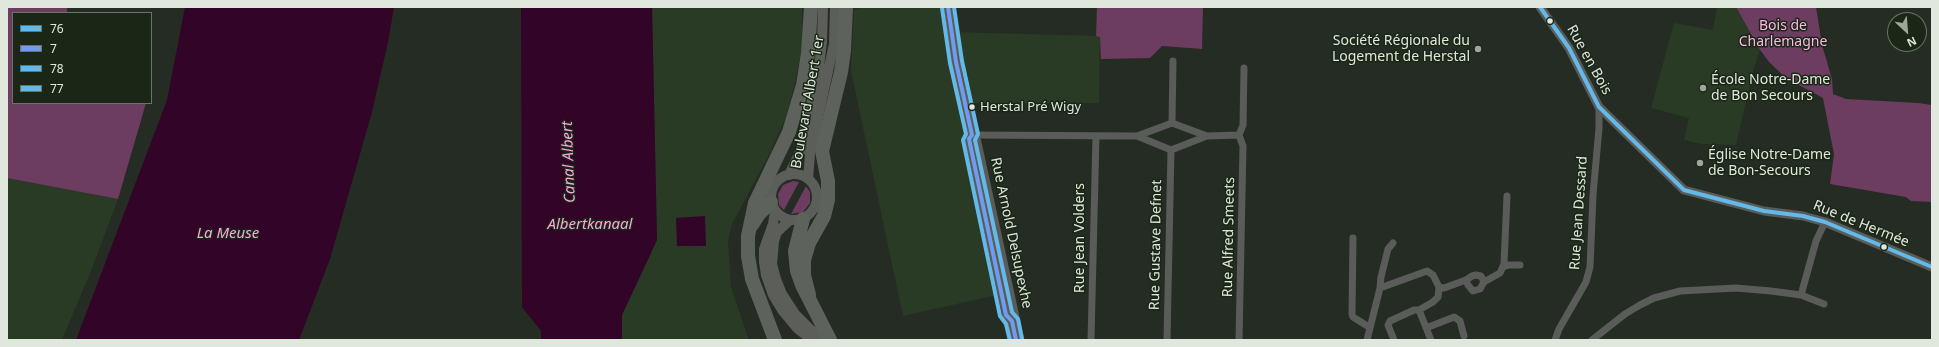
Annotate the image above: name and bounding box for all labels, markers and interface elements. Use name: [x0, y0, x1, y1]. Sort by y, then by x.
legend: [12, 12, 152, 104]
north arrow: [1887, 12, 1927, 52]
unlabelled marker: [1545, 16, 1555, 26]
park label: Bois de Charlemagne: [1739, 18, 1827, 50]
text: 76: [50, 20, 64, 37]
street label: Rue en Bois: [1563, 22, 1615, 98]
place label: Société Régionale du Logement de Herstal: [1332, 33, 1470, 66]
street label: Boulevard Albert 1er: [788, 34, 828, 170]
text: N: [1905, 34, 1919, 51]
text: 7: [50, 40, 57, 57]
marker: Société Régionale du Logement de Herstal: [1473, 44, 1483, 54]
text: 78: [50, 60, 64, 77]
place label: École Notre-Dame de Bon Secours: [1711, 72, 1830, 104]
text: 77: [50, 80, 64, 97]
marker: École Notre-Dame de Bon Secours: [1698, 83, 1708, 93]
place label: Herstal Pré Wigy: [980, 99, 1081, 115]
marker: Herstal Pré Wigy: [967, 102, 977, 112]
water label: Canal Albert: [559, 121, 579, 203]
place label: Église Notre-Dame de Bon-Secours: [1708, 147, 1831, 180]
street label: Rue Jean Dessard: [1567, 155, 1591, 271]
street label: Rue Arnold Delsupexhe: [987, 156, 1035, 310]
marker: Église Notre-Dame de Bon-Secours: [1695, 158, 1705, 168]
street label: Rue Alfred Smeets: [1220, 177, 1238, 297]
street label: Rue Gustave Defnet: [1146, 180, 1166, 310]
street label: Rue Jean Volders: [1072, 183, 1088, 293]
street label: Rue de Hermée: [1811, 197, 1911, 251]
water label: Albertkanaal: [548, 216, 632, 234]
water label: La Meuse: [197, 225, 259, 243]
unlabelled marker: [1879, 242, 1889, 252]

